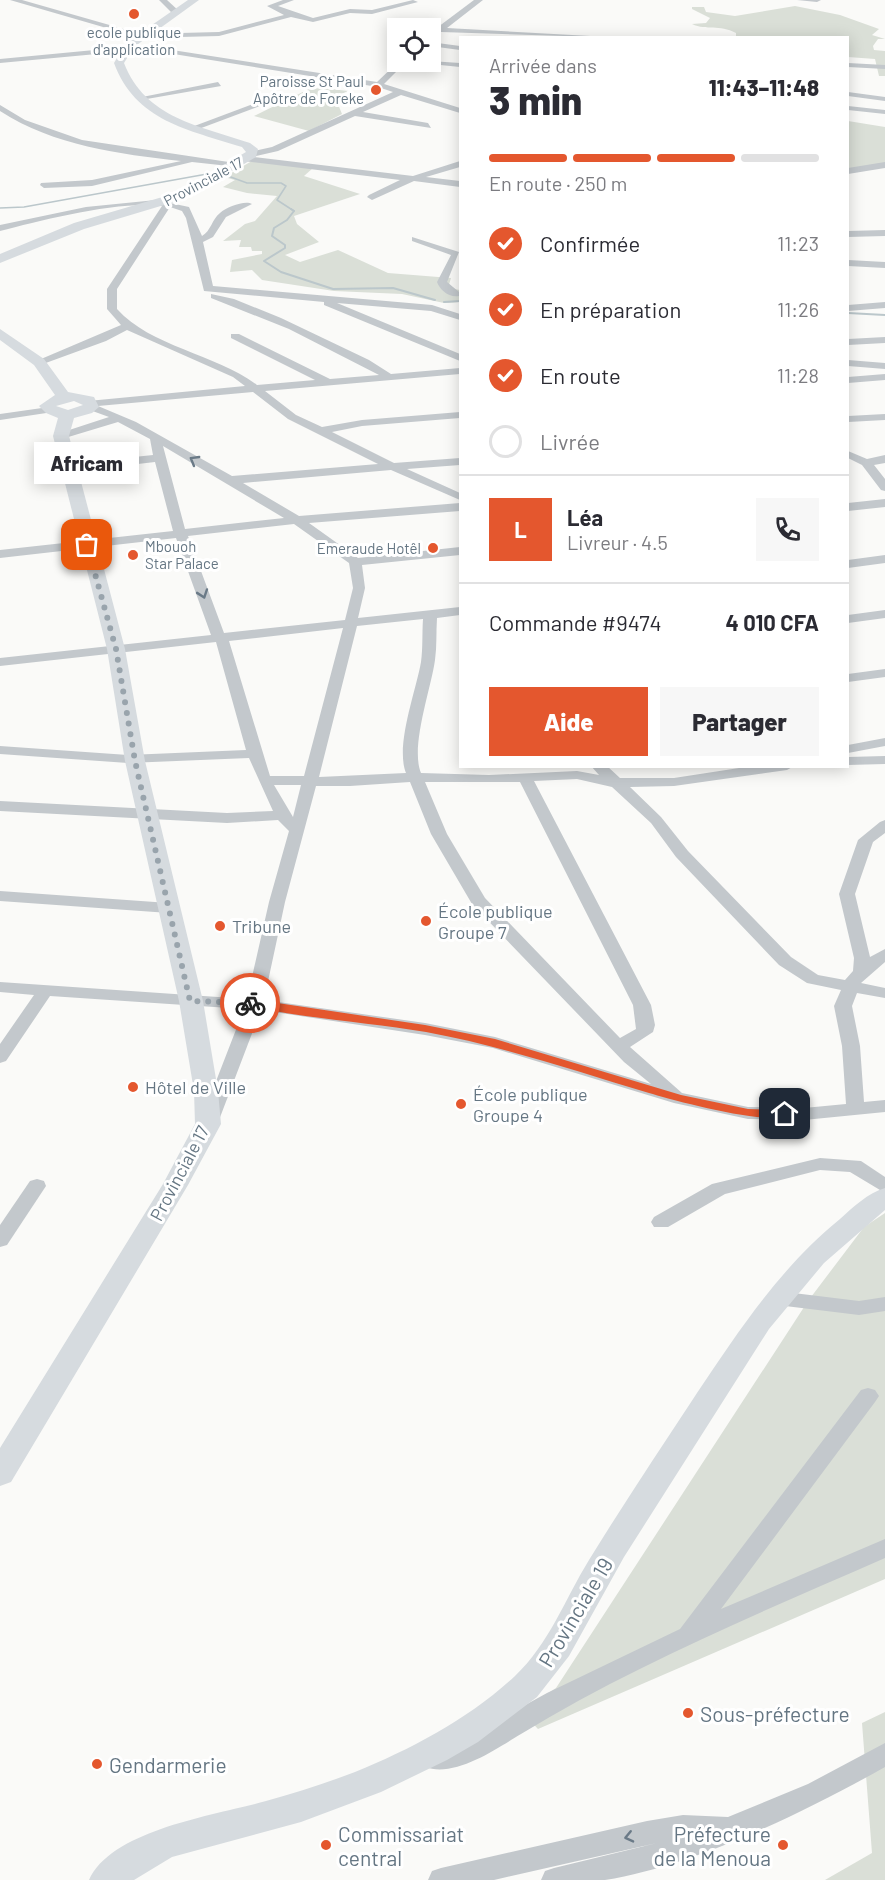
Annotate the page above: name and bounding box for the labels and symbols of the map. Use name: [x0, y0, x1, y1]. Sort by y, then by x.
marker: ecole publique d'application: [127, 7, 141, 21]
place label: ecole publique d'application: [87, 23, 181, 58]
place label: Paroisse St Paul Apôtre de Foreke: [253, 72, 364, 107]
marker: Paroisse St Paul Apôtre de Foreke: [369, 83, 383, 97]
street label: Provinciale 17: [160, 153, 246, 209]
callout: Africam: [34, 443, 140, 485]
one-way arrow: [190, 455, 200, 467]
pin: [61, 519, 112, 570]
place label: Mbouoh Star Palace: [145, 537, 219, 572]
place label: Emeraude Hotêl: [317, 539, 421, 557]
marker: Emeraude Hotêl: [426, 541, 440, 555]
marker: Mbouoh Star Palace: [126, 548, 140, 562]
one-way arrow: [196, 588, 208, 599]
place label: École publique Groupe 7: [438, 900, 553, 943]
marker: École publique Groupe 7: [419, 914, 433, 928]
place label: Tribune: [232, 915, 291, 937]
marker: Tribune: [213, 919, 227, 933]
courier: [220, 973, 280, 1033]
place label: Hôtel de Ville: [145, 1076, 246, 1098]
marker: Hôtel de Ville: [126, 1080, 140, 1094]
place label: École publique Groupe 4: [473, 1083, 588, 1126]
pin: [759, 1088, 810, 1139]
marker: École publique Groupe 4: [454, 1097, 468, 1111]
street label: Provinciale 17: [145, 1121, 213, 1224]
street label: Provinciale 19: [533, 1553, 617, 1671]
place label: Sous-préfecture: [700, 1701, 850, 1726]
marker: Sous-préfecture: [681, 1706, 695, 1720]
place label: Gendarmerie: [109, 1752, 227, 1777]
marker: Gendarmerie: [90, 1757, 104, 1771]
place label: Commissariat central: [338, 1821, 464, 1870]
place label: Préfecture de la Menoua: [654, 1821, 771, 1870]
one-way arrow: [624, 1830, 634, 1843]
marker: Commissariat central: [319, 1838, 333, 1852]
marker: Préfecture de la Menoua: [776, 1838, 790, 1852]

